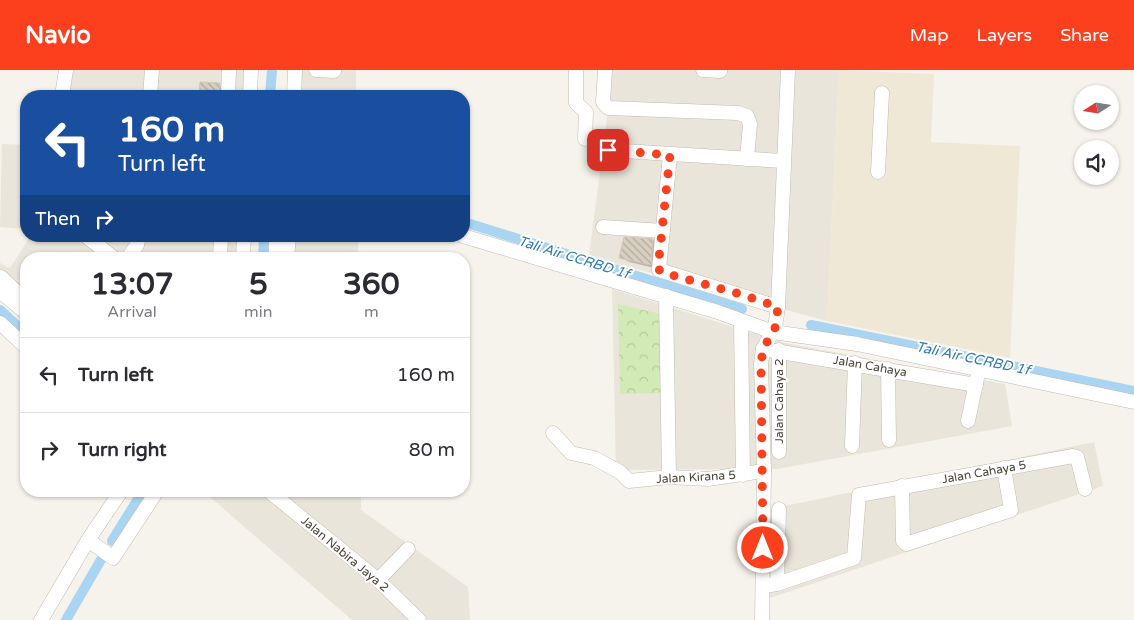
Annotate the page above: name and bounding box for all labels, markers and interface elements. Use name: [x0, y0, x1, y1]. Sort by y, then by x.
text: Navio: [25, 21, 91, 50]
text: Map: [910, 24, 949, 46]
text: Layers: [977, 24, 1032, 46]
text: Share: [1060, 24, 1109, 46]
north arrow: [1074, 85, 1119, 130]
map controls: [1074, 85, 1119, 185]
text: 160 m: [118, 109, 225, 151]
icon: left: [35, 110, 100, 175]
pin: [587, 129, 629, 171]
icon: arrive: [594, 136, 622, 164]
button: sound: [1074, 140, 1119, 185]
text: Turn left: [118, 151, 206, 177]
icon: right: [90, 205, 118, 233]
text: Then: [35, 208, 80, 230]
water label: Tali Air CCRBD 1f: [516, 232, 634, 283]
text: 13:07: [90, 266, 174, 303]
text: 5: [249, 266, 268, 303]
text: 360: [343, 266, 400, 303]
text: Arrival: [107, 302, 157, 322]
text: min: [244, 302, 273, 322]
text: m: [364, 302, 379, 322]
water label: Tali Air CCRBD 1f: [914, 338, 1034, 379]
street label: Jalan Cahaya: [832, 353, 908, 379]
street label: Jalan Cahaya 2: [772, 358, 786, 444]
icon: left: [35, 361, 63, 389]
text: Turn left: [78, 364, 154, 386]
text: 160 m: [397, 364, 455, 386]
icon: right: [35, 436, 63, 464]
text: Turn right: [78, 439, 166, 461]
text: 80 m: [409, 439, 455, 461]
street label: Jalan Cahaya 5: [941, 458, 1027, 486]
street label: Jalan Kirana 5: [656, 468, 736, 486]
street label: Jalan Nabira Jaya 2: [298, 513, 392, 595]
position arrow: [736, 521, 788, 573]

